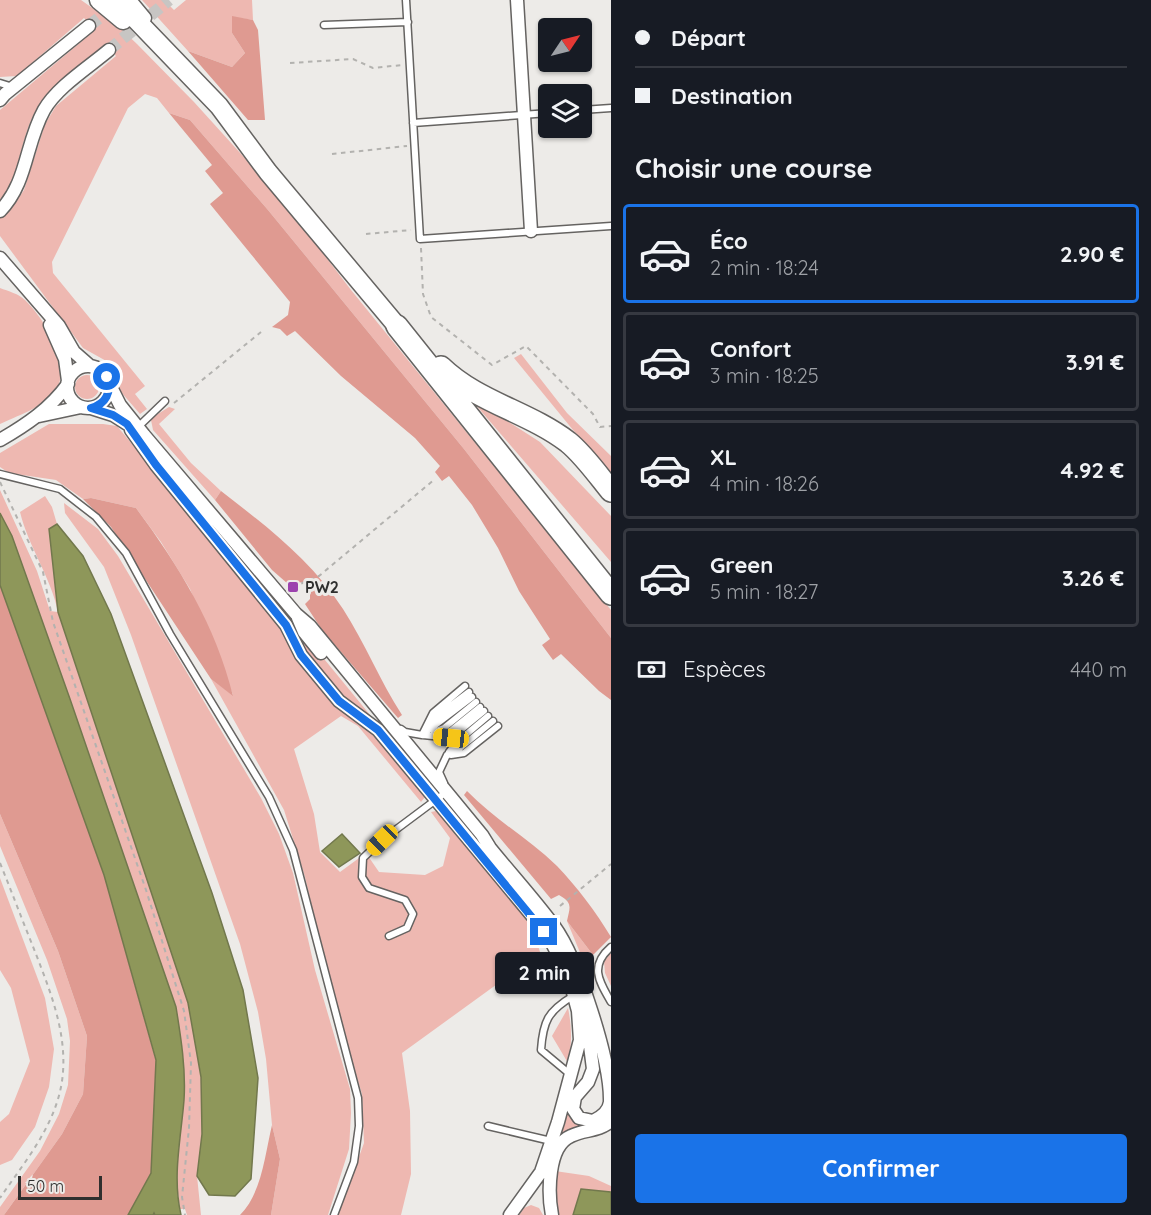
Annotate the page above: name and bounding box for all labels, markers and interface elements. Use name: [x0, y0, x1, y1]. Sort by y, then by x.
north arrow: [538, 18, 592, 72]
map controls: [538, 18, 592, 138]
text: Départ: [671, 24, 746, 52]
text: Destination: [671, 82, 793, 110]
button: layers: [538, 84, 592, 138]
text: Choisir une course: [635, 151, 872, 185]
icon: car: [638, 227, 692, 281]
text: Éco: [710, 227, 748, 255]
text: 2.90 €: [1060, 240, 1124, 268]
text: 2 min · 18:24: [710, 255, 819, 280]
icon: car: [638, 335, 692, 389]
text: Confort: [710, 335, 792, 363]
text: 3.91 €: [1066, 348, 1124, 376]
route start: [93, 363, 120, 390]
text: 3 min · 18:25: [710, 363, 819, 388]
icon: car: [638, 443, 692, 497]
text: XL: [710, 443, 737, 471]
text: 4.92 €: [1061, 456, 1124, 484]
text: 4 min · 18:26: [710, 471, 819, 496]
icon: car: [638, 551, 692, 605]
text: Green: [710, 551, 773, 579]
text: 3.26 €: [1062, 564, 1124, 592]
place label: PW2: [305, 577, 339, 597]
text: 5 min · 18:27: [710, 579, 818, 604]
marker: PW2: [286, 580, 300, 594]
icon: cash: [635, 653, 668, 686]
text: Espèces: [683, 655, 766, 683]
text: 440 m: [1070, 657, 1127, 682]
car: [432, 727, 470, 749]
car: [363, 821, 401, 859]
route end: [530, 918, 557, 945]
callout: 2 min: [494, 953, 594, 995]
text: 2 min: [518, 960, 571, 985]
button: Confirmer: [635, 1134, 1127, 1203]
scale bar: [18, 1173, 102, 1200]
text: 50 m: [27, 1176, 64, 1196]

